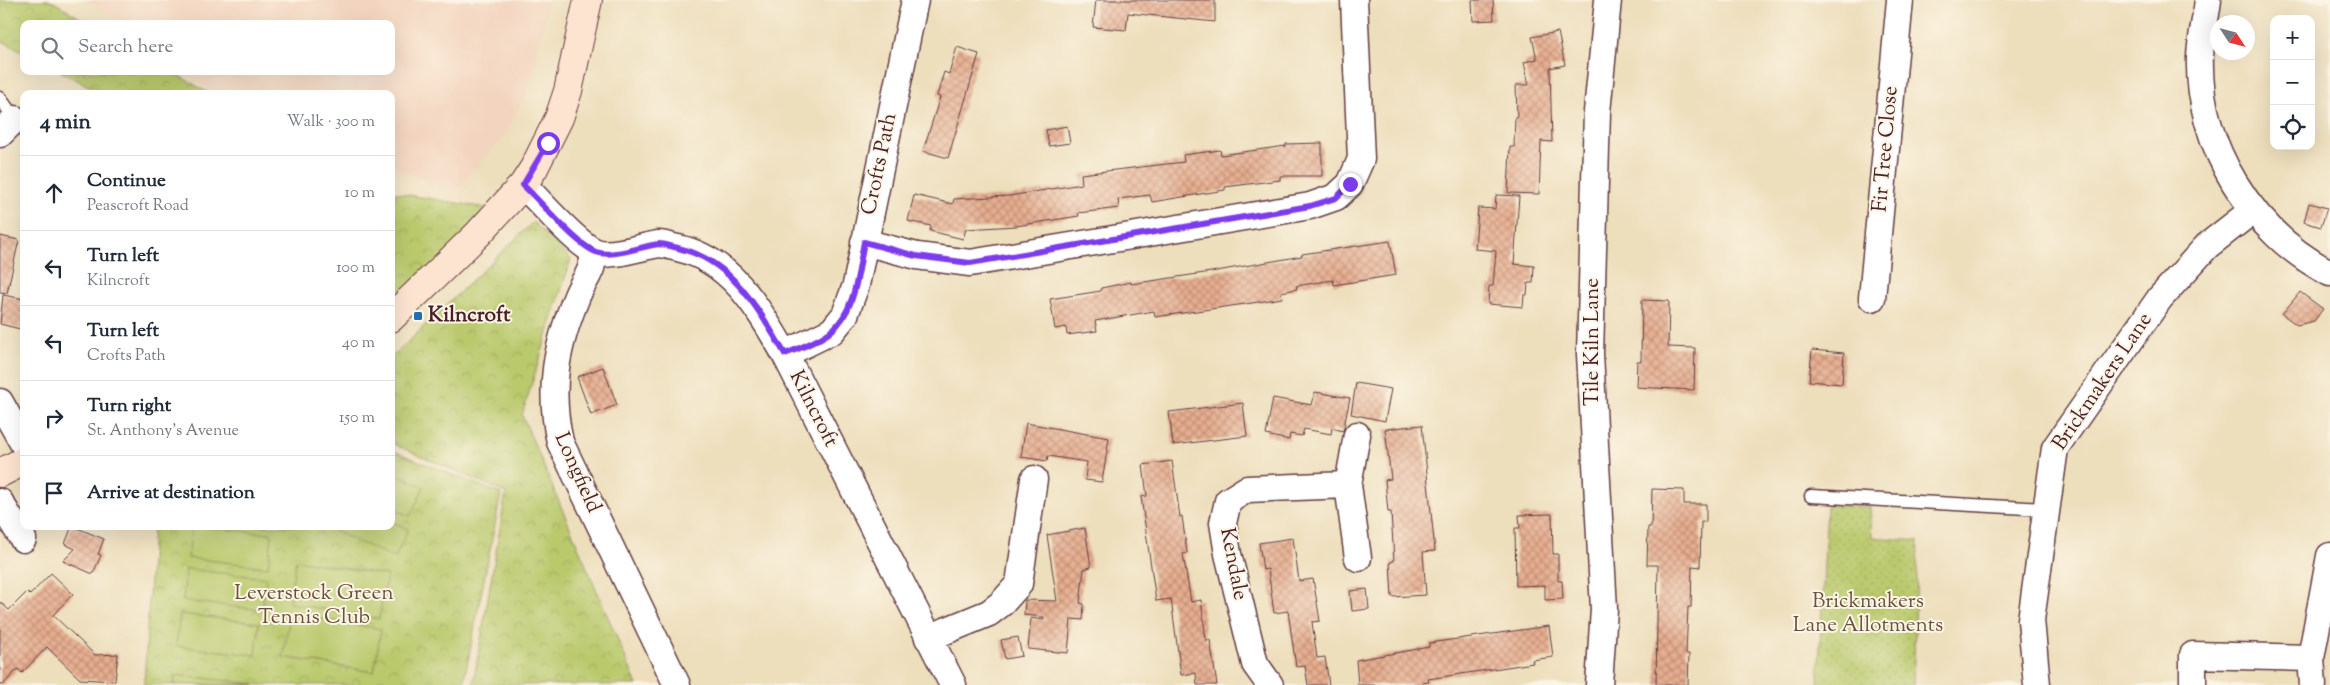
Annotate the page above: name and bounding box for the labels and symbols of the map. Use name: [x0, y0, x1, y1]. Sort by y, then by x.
north arrow: [2210, 15, 2255, 60]
street label: Fir Tree Close: [1866, 85, 1906, 213]
street label: Crofts Path: [855, 110, 905, 218]
route start: [537, 132, 560, 155]
route end: [1339, 173, 1362, 196]
street label: Tile Kiln Lane: [1578, 278, 1608, 406]
place label: Kilncroft: [428, 301, 511, 331]
street label: Brickmakers Lane: [2046, 307, 2160, 457]
marker: Kilncroft: [412, 310, 424, 322]
street label: Kilncroft: [781, 365, 845, 453]
street label: Longfield: [546, 428, 608, 518]
street label: Kendale: [1211, 525, 1255, 603]
park label: Leverstock Green Tennis Club: [234, 579, 394, 633]
park label: Brickmakers Lane Allotments: [1793, 587, 1943, 641]

